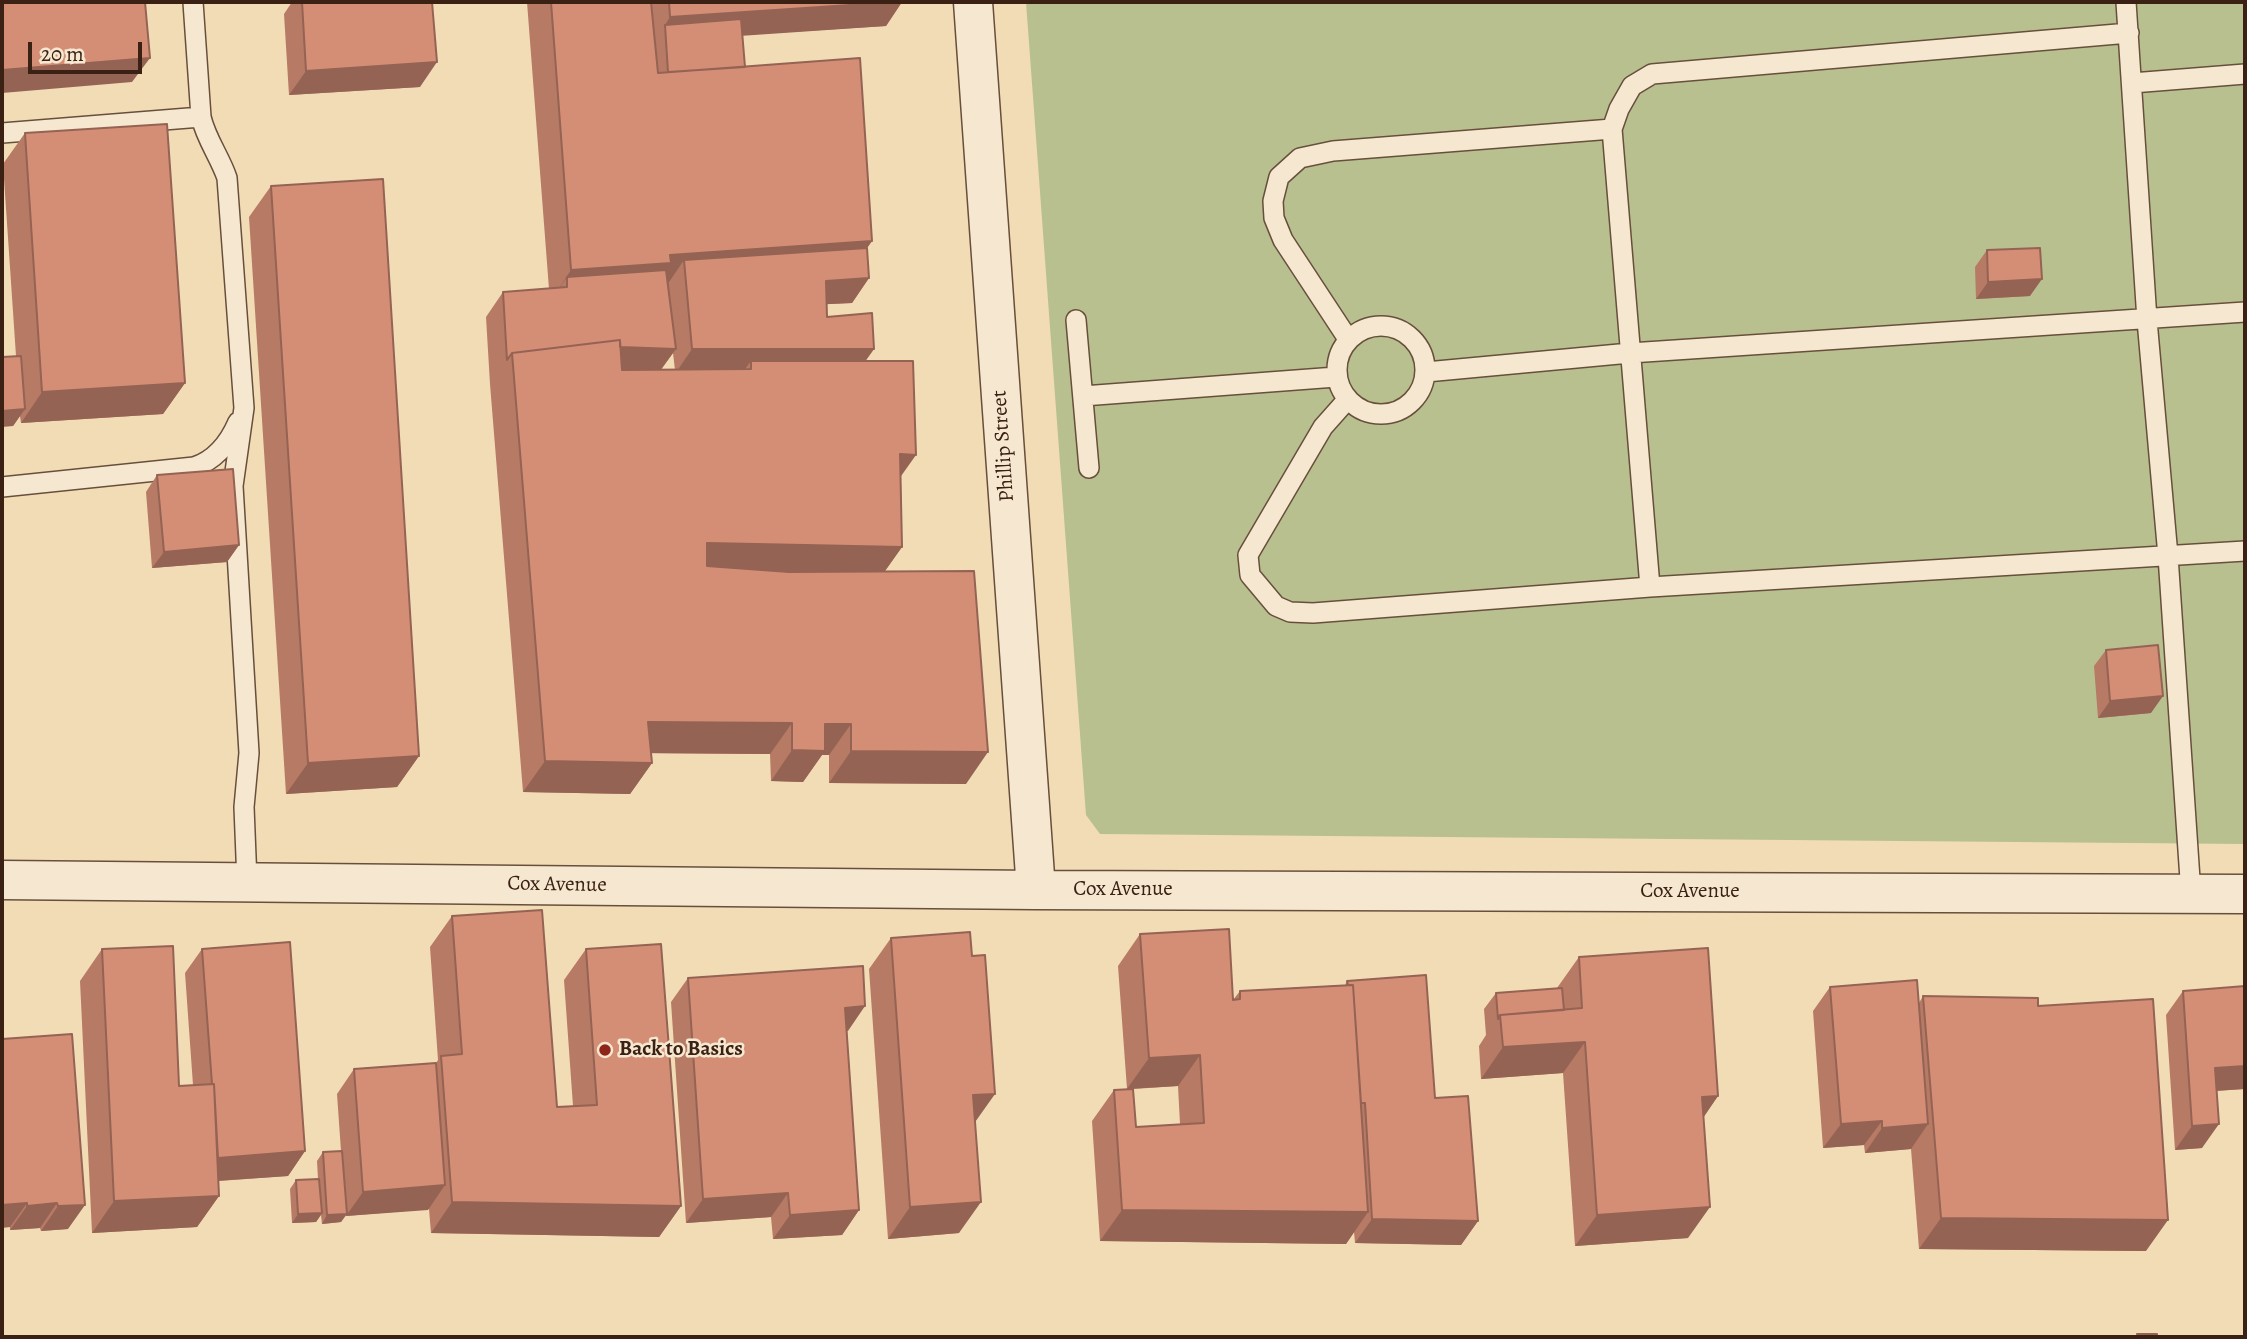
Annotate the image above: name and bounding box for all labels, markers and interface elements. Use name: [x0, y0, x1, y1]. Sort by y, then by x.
scale bar: [32, 28, 145, 72]
text: 20 m: [41, 40, 84, 68]
street label: Phillip Street: [988, 389, 1020, 503]
street label: Cox Avenue: [507, 872, 607, 898]
street label: Cox Avenue: [1073, 877, 1173, 903]
street label: Cox Avenue: [1640, 879, 1740, 905]
place label: Back to Basics: [619, 1037, 743, 1063]
marker: Back to Basics: [597, 1042, 613, 1058]

